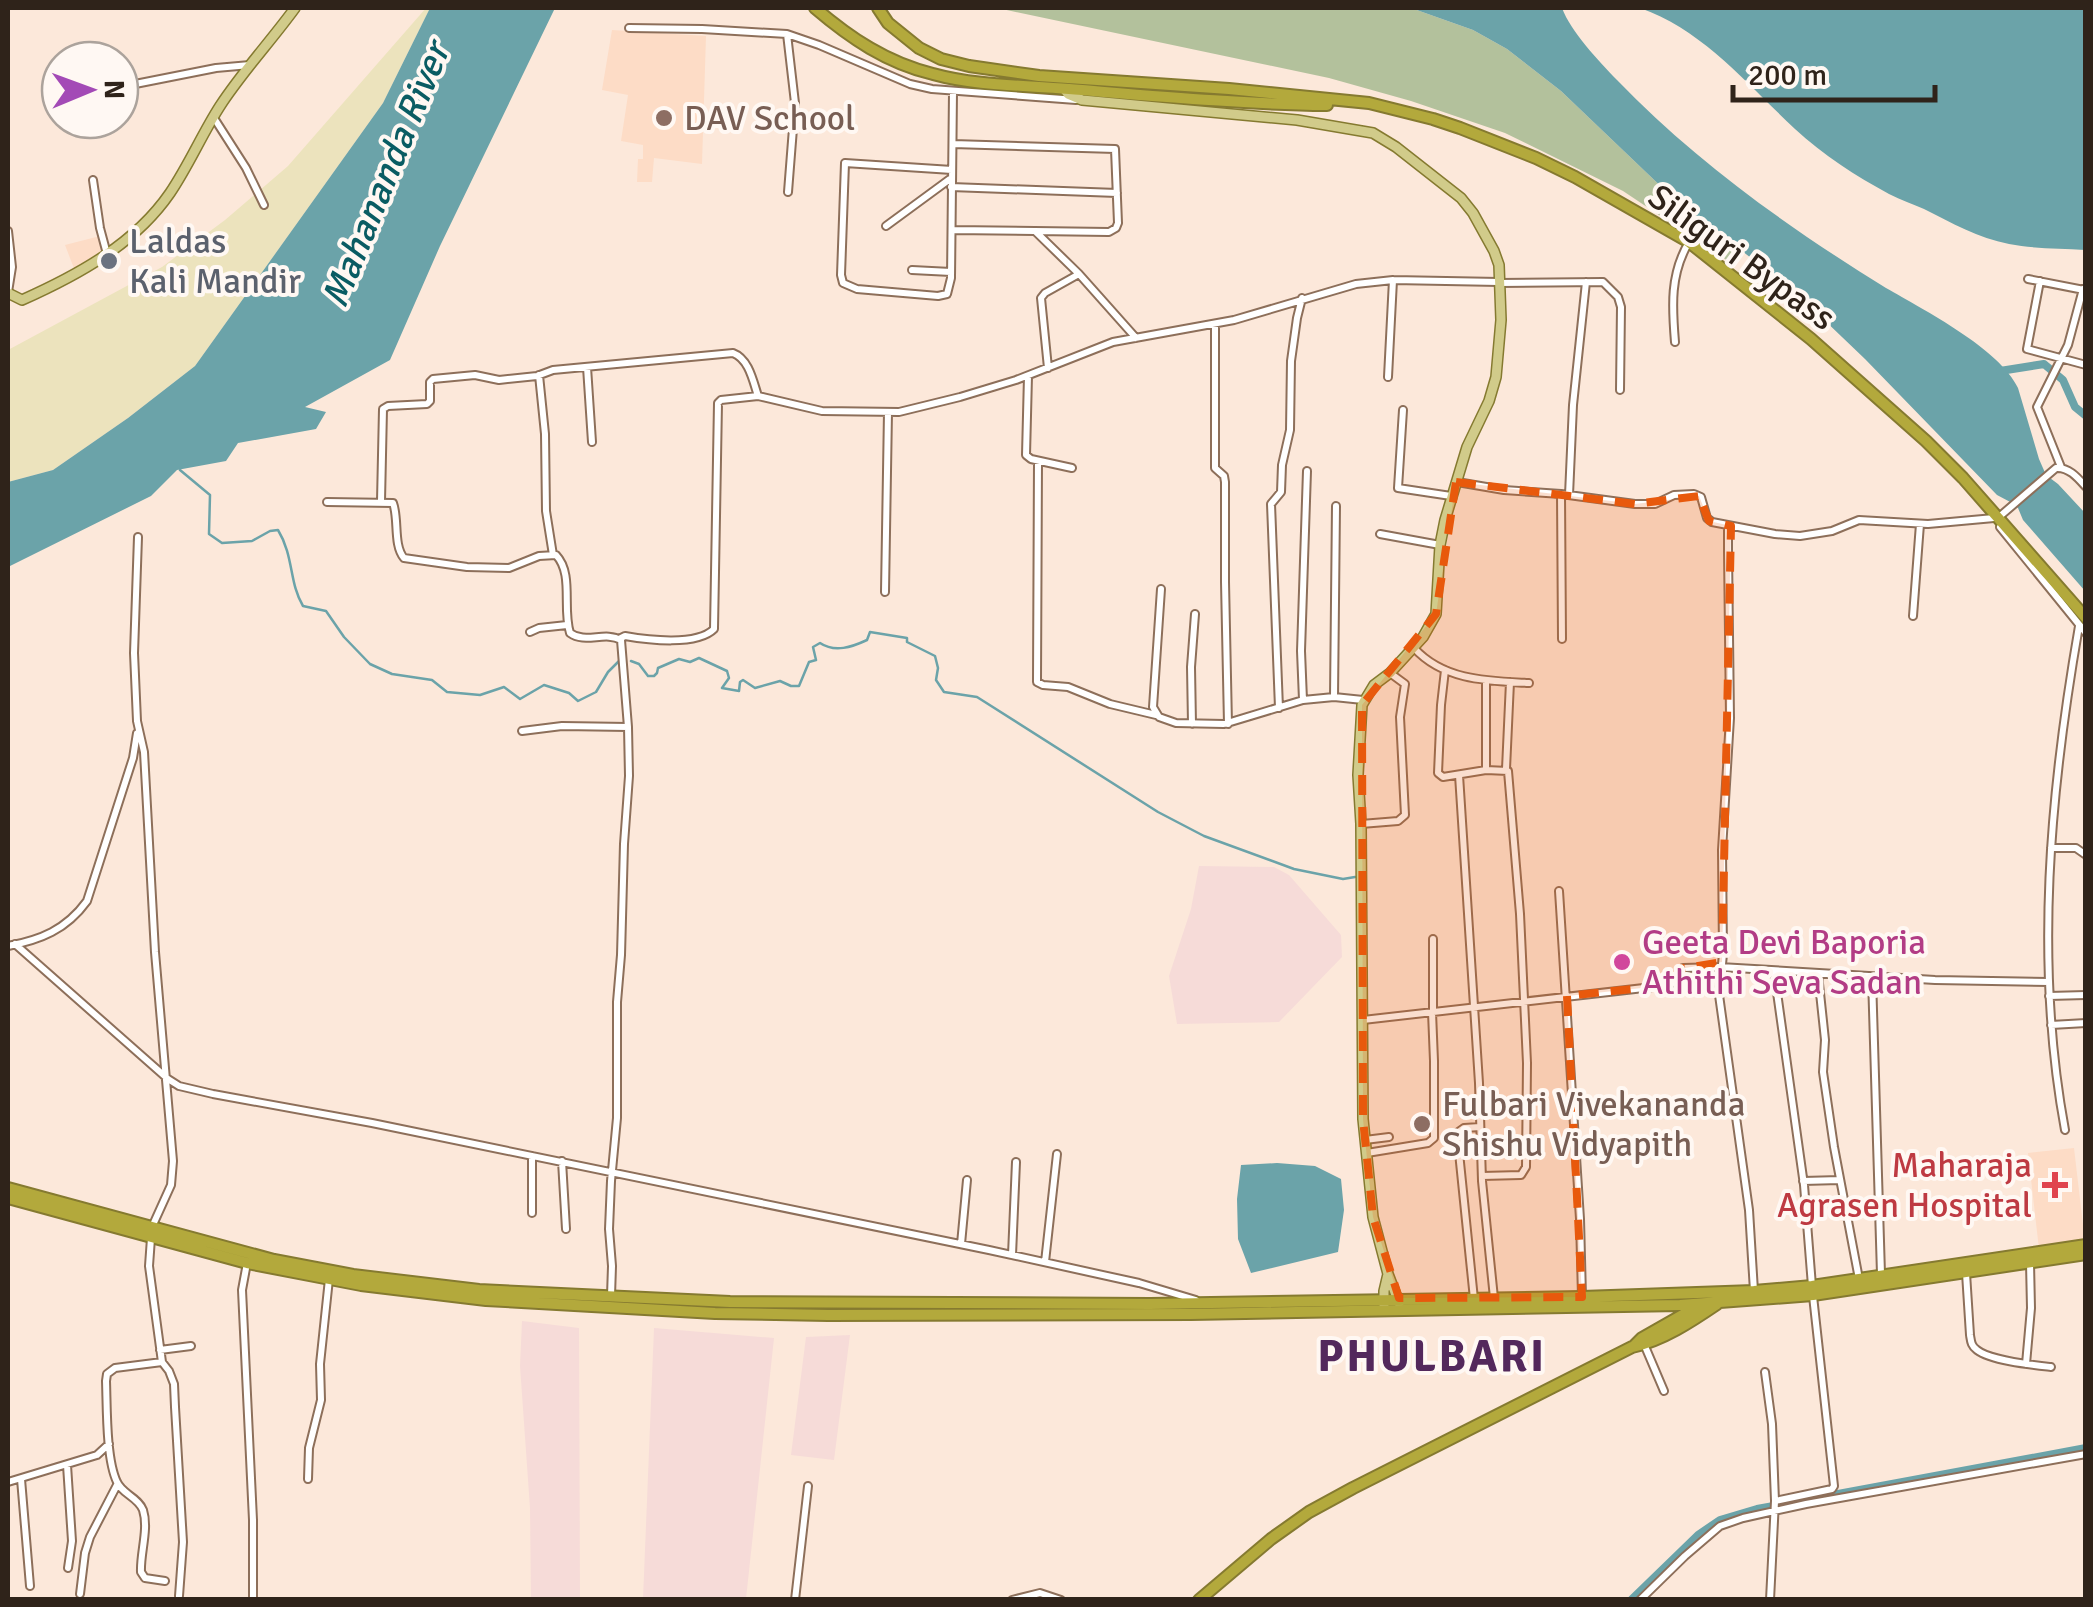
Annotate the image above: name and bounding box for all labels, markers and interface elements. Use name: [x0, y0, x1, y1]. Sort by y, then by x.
water label: Mahananda River: [311, 31, 462, 314]
north arrow: [40, 40, 140, 140]
scale bar: [1733, 40, 1936, 102]
text: 200 m: [1748, 57, 1827, 94]
text: N: [97, 80, 131, 100]
place label: DAV School: [684, 97, 855, 140]
marker: DAV School: [653, 107, 675, 129]
street label: Siliguri Bypass: [1640, 175, 1844, 340]
place label: Laldas Kali Mandir: [129, 220, 301, 303]
marker: Laldas Kali Mandir: [98, 250, 120, 272]
place label: Geeta Devi Baporia Athithi Seva Sadan: [1642, 921, 1926, 1004]
marker: Geeta Devi Baporia Athithi Seva Sadan: [1611, 951, 1633, 973]
place label: Fulbari Vivekananda Shishu Vidyapith: [1442, 1083, 1745, 1166]
marker: Fulbari Vivekananda Shishu Vidyapith: [1411, 1113, 1433, 1135]
place label: Maharaja Agrasen Hospital: [1777, 1144, 2032, 1227]
marker: Maharaja Agrasen Hospital: [2042, 1172, 2068, 1198]
district label: PHULBARI: [1317, 1329, 1547, 1384]

